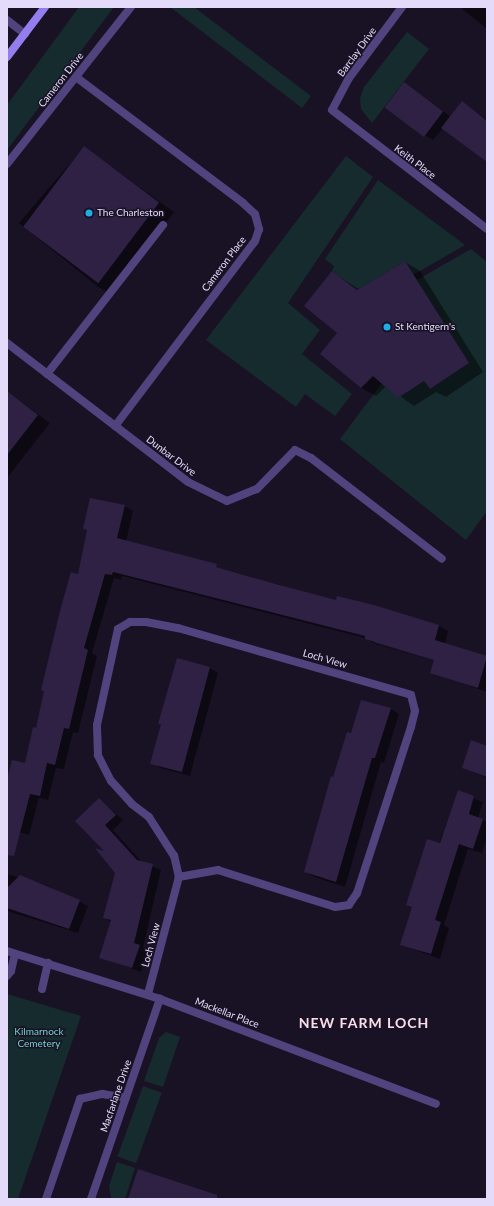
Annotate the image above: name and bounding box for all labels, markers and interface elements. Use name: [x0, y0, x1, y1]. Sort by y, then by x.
street label: Barclay Drive: [335, 25, 379, 79]
street label: Cameron Drive: [36, 50, 86, 110]
street label: Keith Place: [392, 142, 438, 182]
place label: The Charleston: [97, 207, 164, 219]
marker: The Charleston: [84, 208, 94, 218]
street label: Cameron Place: [199, 234, 249, 294]
place label: St Kentigern's: [395, 321, 455, 333]
marker: St Kentigern's: [382, 322, 392, 332]
street label: Dunbar Drive: [144, 433, 198, 479]
street label: Loch View: [301, 647, 349, 671]
street label: Loch View: [139, 921, 163, 969]
street label: Mackellar Place: [193, 995, 261, 1031]
district label: NEW FARM LOCH: [299, 1015, 429, 1031]
park label: Kilmarnock Cemetery: [14, 1025, 64, 1048]
street label: Macfarlane Drive: [98, 1058, 134, 1134]

